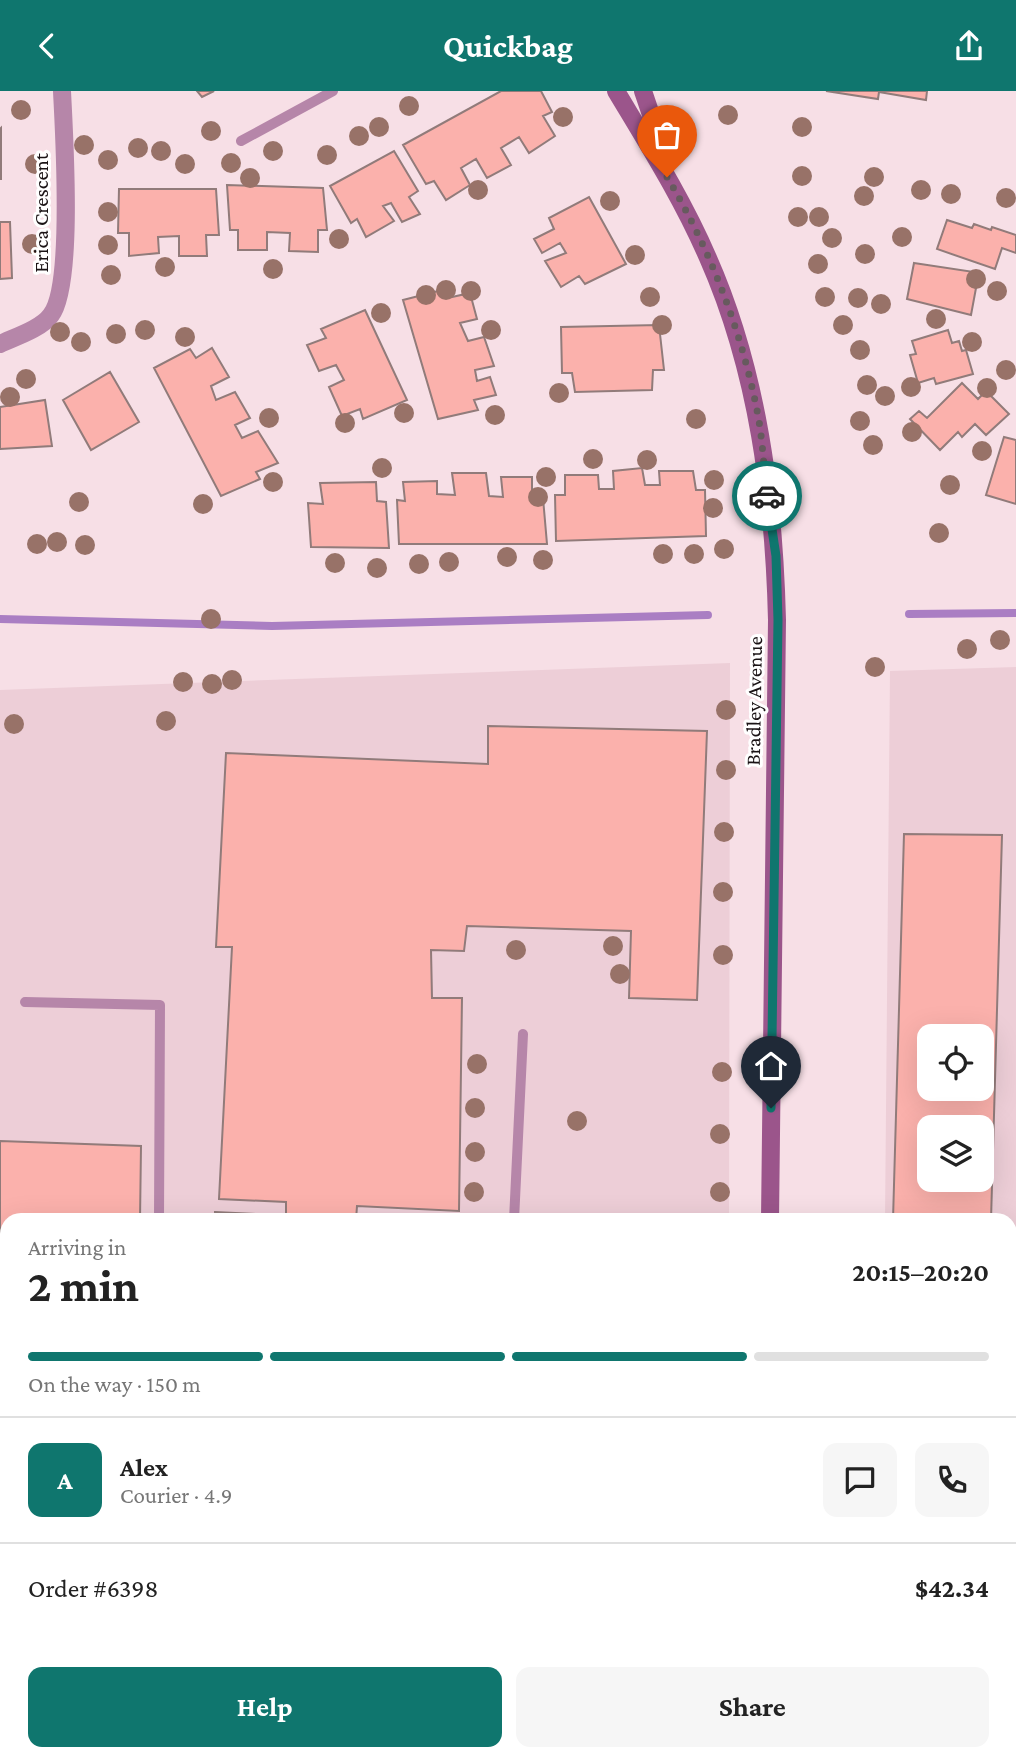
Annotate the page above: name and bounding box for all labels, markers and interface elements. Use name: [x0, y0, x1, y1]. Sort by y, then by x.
icon: back: [28, 27, 66, 65]
icon: share: [950, 27, 988, 65]
text: Quickbag: [443, 28, 573, 64]
pin: [637, 105, 697, 177]
icon: bag: [648, 116, 686, 154]
street label: Erica Crescent: [29, 152, 53, 273]
courier: [732, 461, 802, 531]
icon: car: [748, 477, 786, 515]
street label: Bradley Avenue: [741, 636, 767, 766]
map controls: [917, 1024, 994, 1192]
button: locate: [917, 1024, 994, 1101]
pin: [741, 1036, 801, 1108]
icon: home: [752, 1047, 790, 1085]
button: layers: [917, 1115, 994, 1192]
text: Arriving in: [28, 1234, 126, 1260]
text: 20:15–20:20: [852, 1258, 989, 1287]
text: 2 min: [28, 1260, 139, 1311]
text: On the way · 150 m: [28, 1371, 201, 1397]
button: chat: [823, 1443, 897, 1517]
button: phone: [915, 1443, 989, 1517]
text: Alex: [120, 1453, 168, 1482]
text: A: [57, 1466, 73, 1495]
text: Courier · 4.9: [120, 1482, 232, 1508]
text: Order #6398: [28, 1574, 158, 1603]
text: $42.34: [915, 1574, 989, 1603]
button: Help: [28, 1667, 502, 1747]
button: Share: [516, 1667, 989, 1747]

